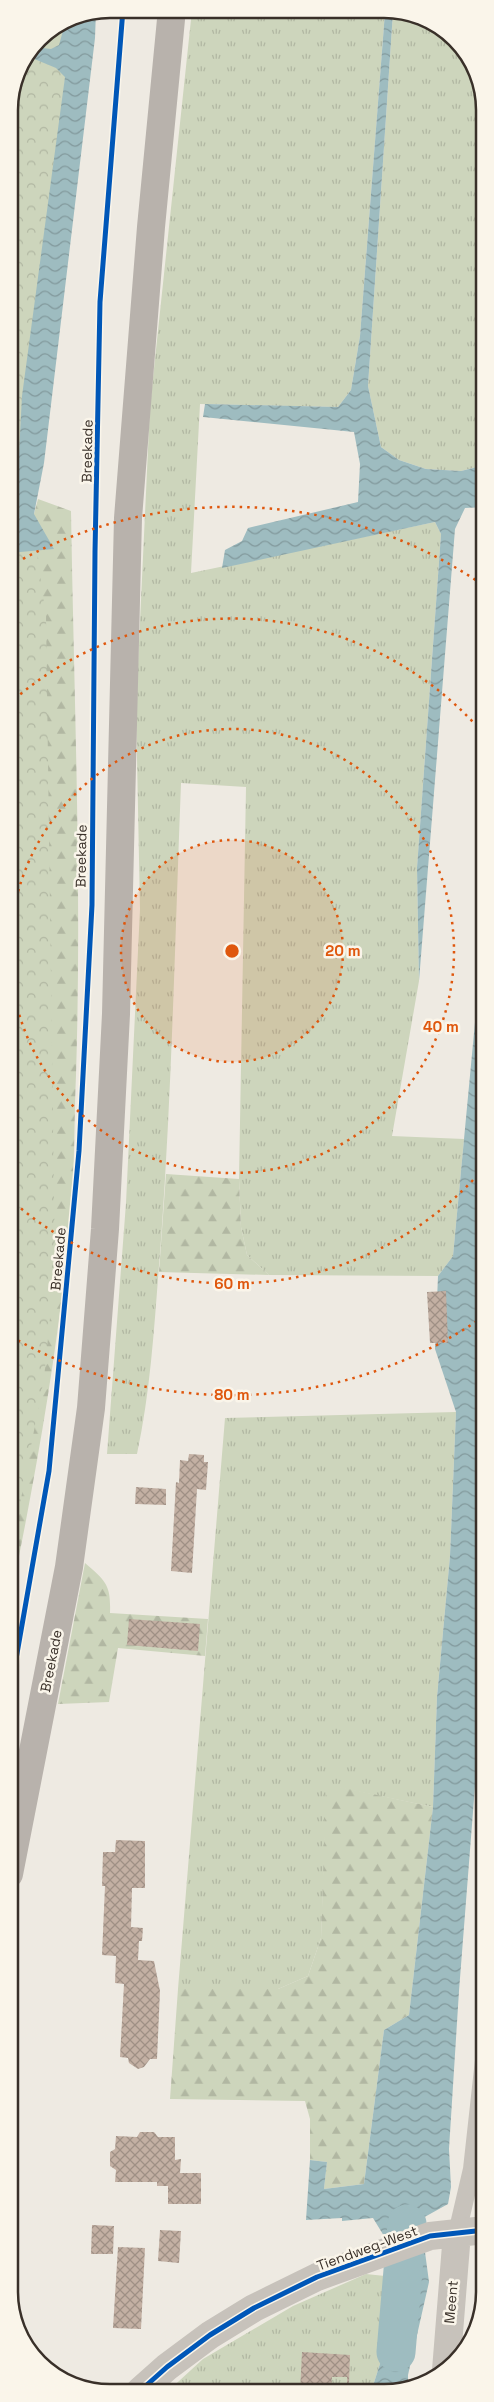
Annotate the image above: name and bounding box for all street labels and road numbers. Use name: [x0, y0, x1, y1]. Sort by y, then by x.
street label: Breekade: [77, 419, 97, 483]
street label: Breekade: [71, 824, 91, 888]
street label: Breekade: [46, 1227, 70, 1291]
street label: Breekade: [36, 1628, 66, 1694]
street label: Tiendweg-West: [314, 2221, 420, 2275]
street label: Meent: [440, 2280, 462, 2324]

